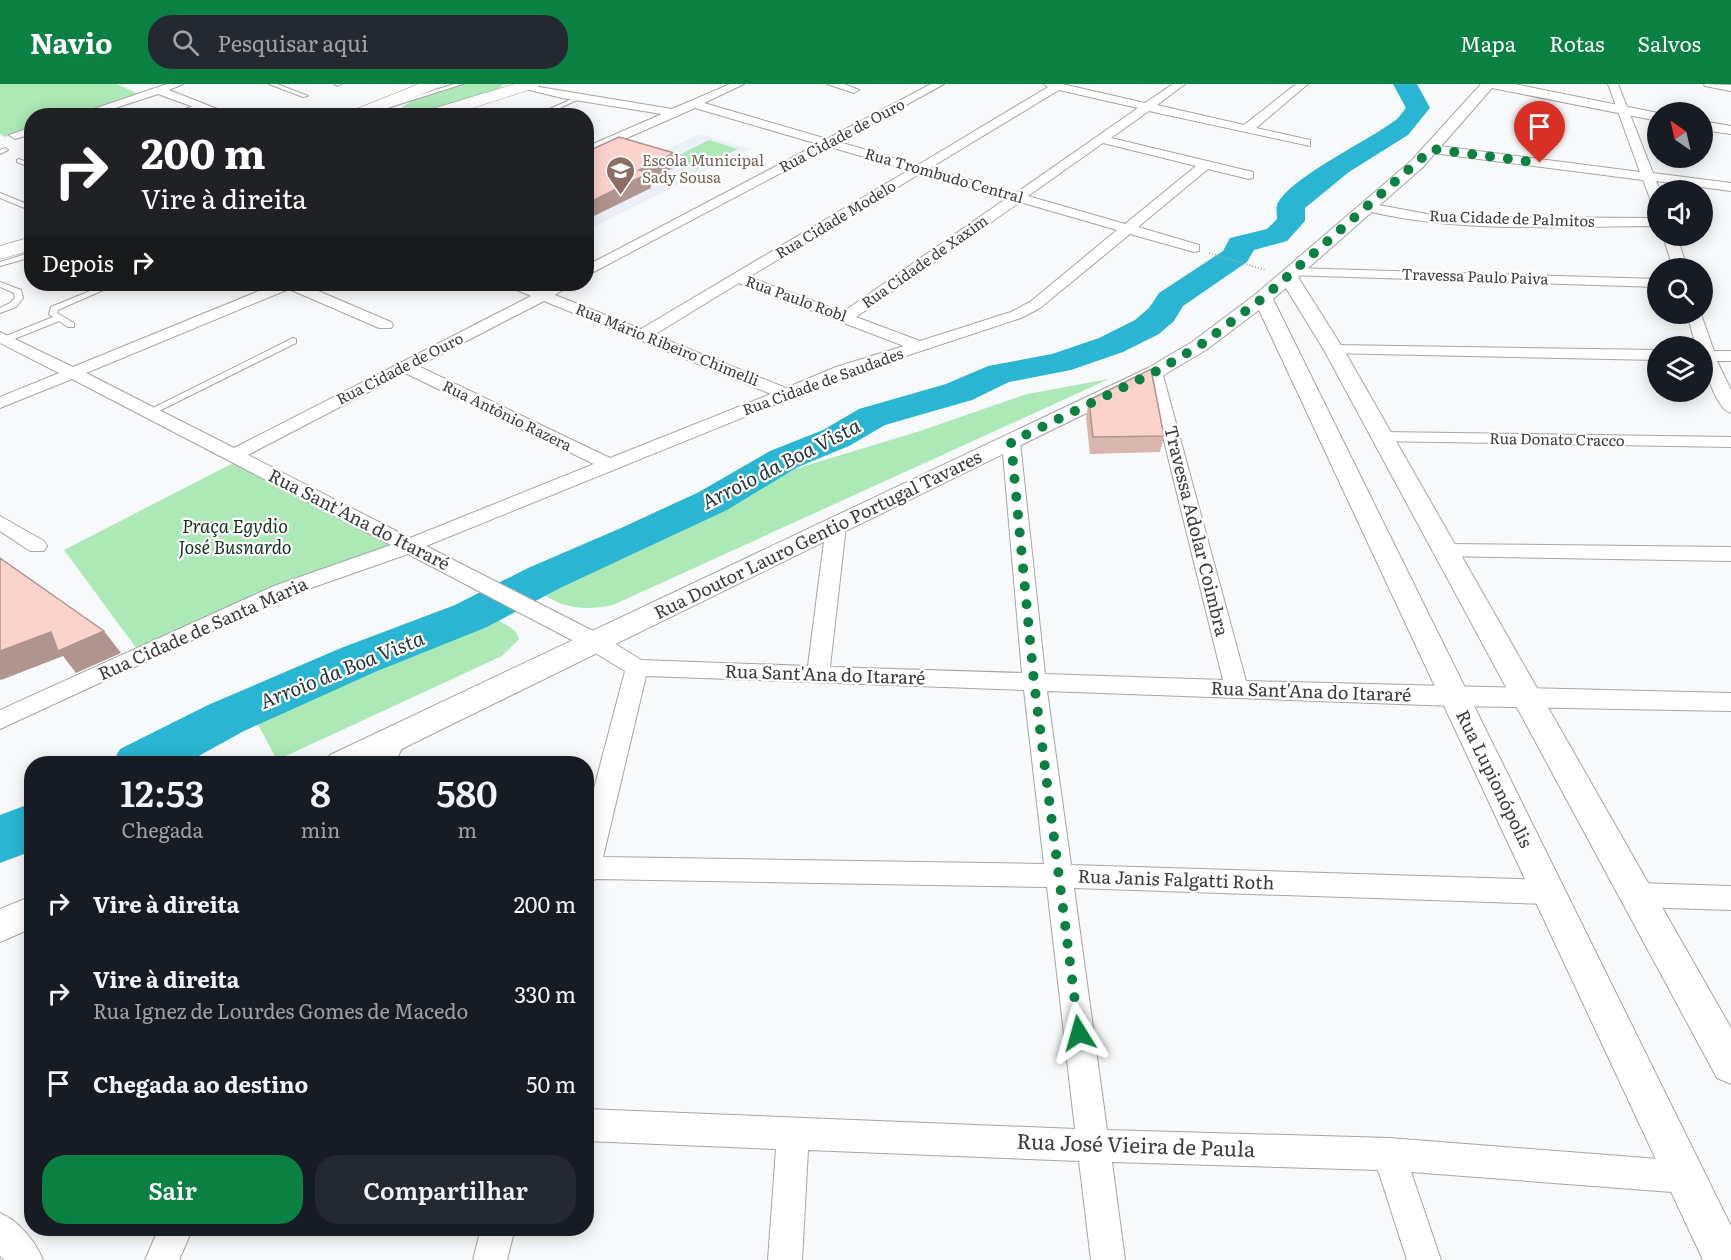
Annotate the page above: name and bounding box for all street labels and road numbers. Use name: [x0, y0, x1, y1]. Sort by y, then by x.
street label: Rua Cidade de Ouro: [774, 92, 909, 178]
street label: Rua Trombudo Central: [862, 141, 1026, 208]
street label: Rua Cidade Modelo: [771, 173, 900, 264]
street label: Rua Cidade de Palmitos: [1429, 203, 1595, 232]
street label: Rua Cidade de Xaxim: [856, 208, 992, 313]
street label: Travessa Paulo Paiva: [1401, 261, 1550, 290]
street label: Rua Paulo Robl: [743, 269, 850, 327]
street label: Rua Mário Ribeiro Chimelli: [572, 296, 763, 391]
street label: Rua Cidade de Ouro: [332, 326, 467, 410]
street label: Rua Cidade de Saudades: [739, 341, 906, 420]
street label: Rua Antônio Razera: [439, 373, 577, 456]
street label: Travessa Adolar Coimbra: [1158, 423, 1237, 639]
street label: Rua Donato Cracco: [1489, 426, 1625, 451]
street label: Rua Doutor Lauro Gentio Portugal Tavares: [649, 442, 986, 625]
street label: Rua Sant'Ana do Itararé: [264, 461, 455, 576]
street label: Rua Cidade de Santa Maria: [93, 569, 312, 686]
street label: Rua Sant'Ana do Itararé: [724, 657, 926, 690]
street label: Rua Sant'Ana do Itararé: [1210, 674, 1412, 707]
street label: Rua Lupionópolis: [1450, 705, 1541, 852]
street label: Rua Janis Falgatti Roth: [1077, 862, 1275, 895]
street label: Rua José Vieira de Paula: [1016, 1124, 1257, 1163]

